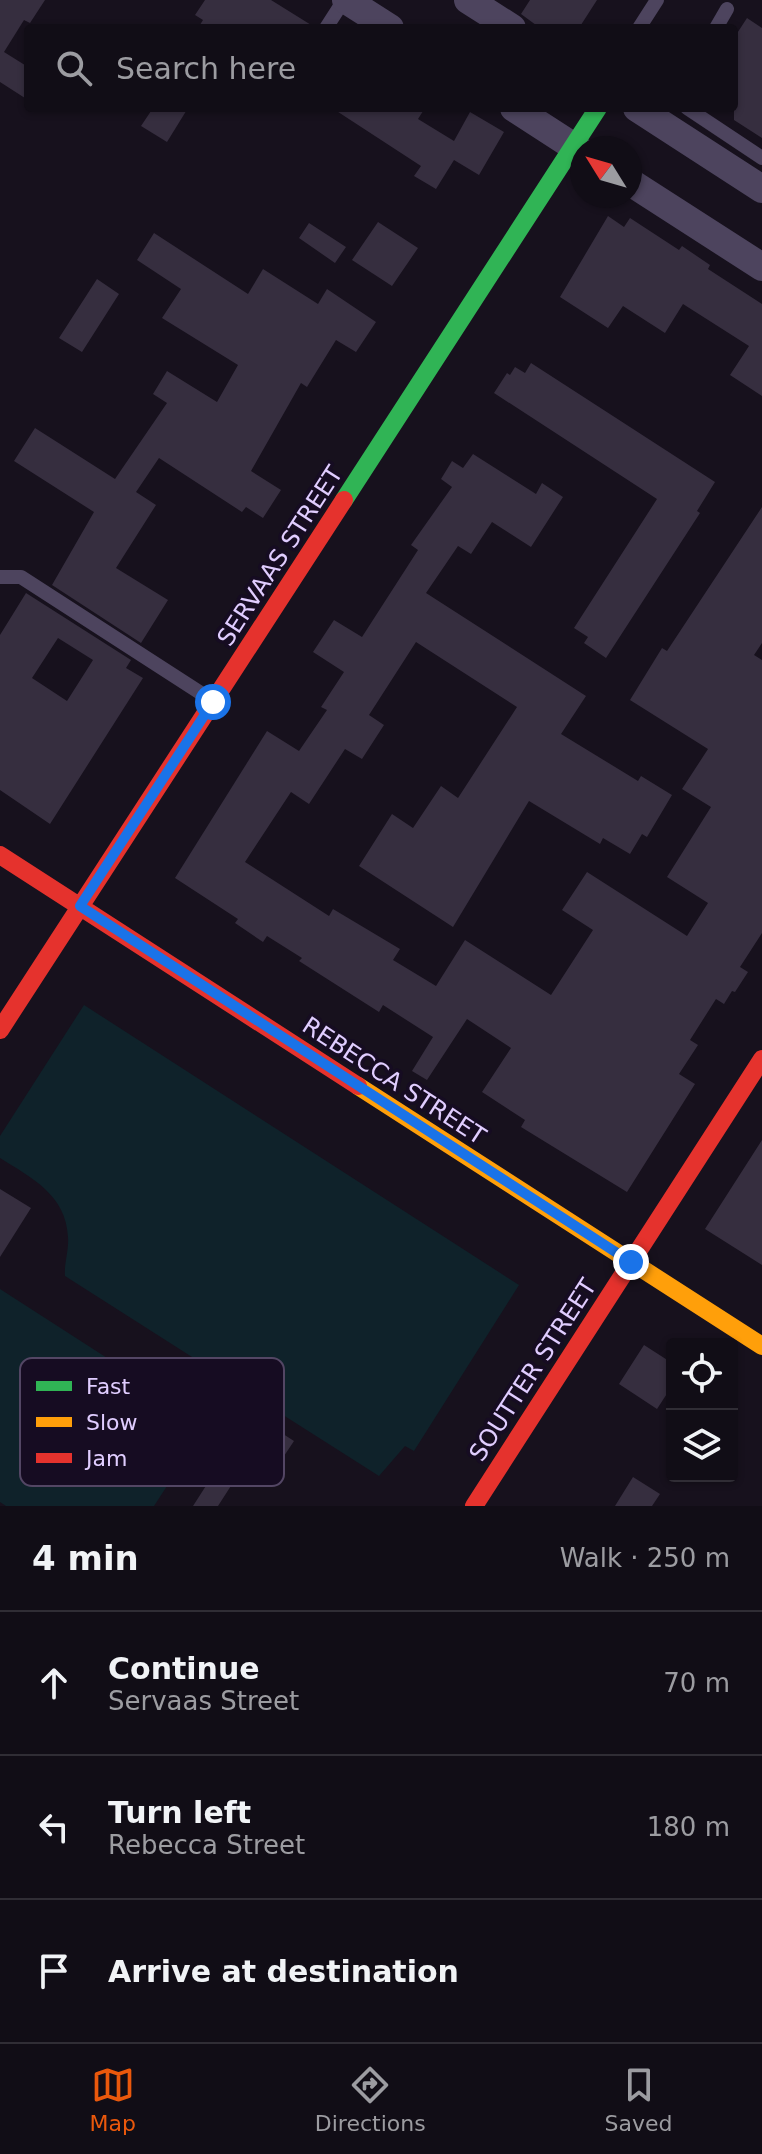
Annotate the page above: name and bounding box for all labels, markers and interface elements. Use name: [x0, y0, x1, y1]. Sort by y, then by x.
search box: [24, 24, 738, 112]
icon: search: [52, 46, 96, 90]
text: Search here: [116, 51, 296, 86]
north arrow: [570, 136, 642, 208]
street label: SERVAAS STREET: [211, 461, 349, 651]
route start: [195, 684, 231, 720]
street label: REBECCA STREET: [297, 1011, 491, 1151]
route end: [613, 1244, 649, 1280]
street label: SOUTTER STREET: [464, 1273, 603, 1466]
map controls: [666, 1338, 738, 1482]
button: locate: [666, 1338, 738, 1410]
legend: [20, 1358, 284, 1486]
text: Fast: [86, 1374, 131, 1399]
text: Slow: [86, 1410, 138, 1435]
button: layers: [666, 1410, 738, 1482]
text: Jam: [84, 1446, 127, 1471]
text: 4 min: [32, 1538, 139, 1578]
text: Walk · 250 m: [560, 1543, 730, 1573]
text: Continue: [108, 1651, 260, 1686]
icon: ahead: [32, 1661, 76, 1705]
text: 70 m: [663, 1668, 730, 1698]
text: Servaas Street: [108, 1686, 299, 1716]
text: Turn left: [108, 1795, 251, 1830]
icon: left: [32, 1805, 76, 1849]
text: 180 m: [647, 1812, 730, 1842]
text: Rebecca Street: [108, 1830, 305, 1860]
icon: arrive: [32, 1949, 76, 1993]
text: Arrive at destination: [108, 1954, 459, 1989]
tab: Map: [89, 2063, 136, 2136]
tab: Directions: [315, 2063, 426, 2136]
tab: Saved: [605, 2063, 673, 2136]

